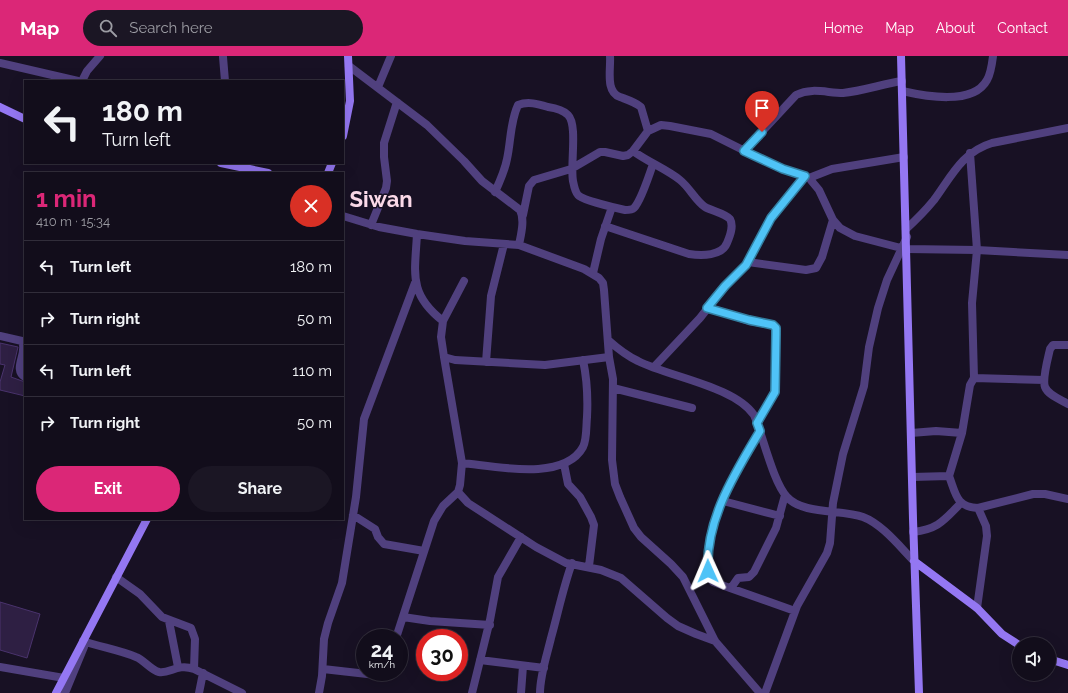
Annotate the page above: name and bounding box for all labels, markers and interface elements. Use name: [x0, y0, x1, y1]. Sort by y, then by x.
search box: [83, 10, 363, 46]
text: Map: [20, 17, 59, 39]
icon: search: [97, 17, 119, 39]
text: Search here: [129, 19, 213, 37]
text: Home: [824, 20, 863, 36]
text: Map: [885, 20, 914, 36]
text: About: [936, 20, 975, 36]
text: Contact: [997, 20, 1048, 36]
pin: [745, 91, 779, 132]
text: 180 m: [102, 95, 183, 128]
icon: left: [36, 96, 88, 148]
icon: arrive: [751, 97, 773, 119]
text: Turn left: [102, 129, 171, 150]
text: 1 min: [36, 184, 97, 213]
button: close: [290, 185, 332, 227]
district label: Siwan: [349, 186, 413, 212]
text: 410 m · 15:34: [36, 214, 110, 229]
icon: left: [36, 256, 58, 278]
text: Turn left: [70, 258, 131, 276]
text: 180 m: [290, 258, 332, 276]
icon: right: [36, 308, 58, 330]
text: Turn right: [70, 310, 140, 328]
text: 50 m: [297, 310, 332, 328]
icon: left: [36, 360, 58, 382]
text: Turn left: [70, 362, 131, 380]
text: 110 m: [292, 362, 332, 380]
icon: right: [36, 412, 58, 434]
text: Turn right: [70, 414, 140, 432]
text: 50 m: [297, 414, 332, 432]
button: Exit: [36, 466, 180, 512]
button: Share: [188, 466, 332, 512]
position arrow: [687, 550, 729, 592]
speed limit sign: 30: [416, 629, 468, 681]
map controls: [1012, 637, 1056, 681]
button: sound: [1012, 637, 1056, 681]
text: 24: [371, 638, 393, 662]
text: km/h: [369, 659, 395, 670]

